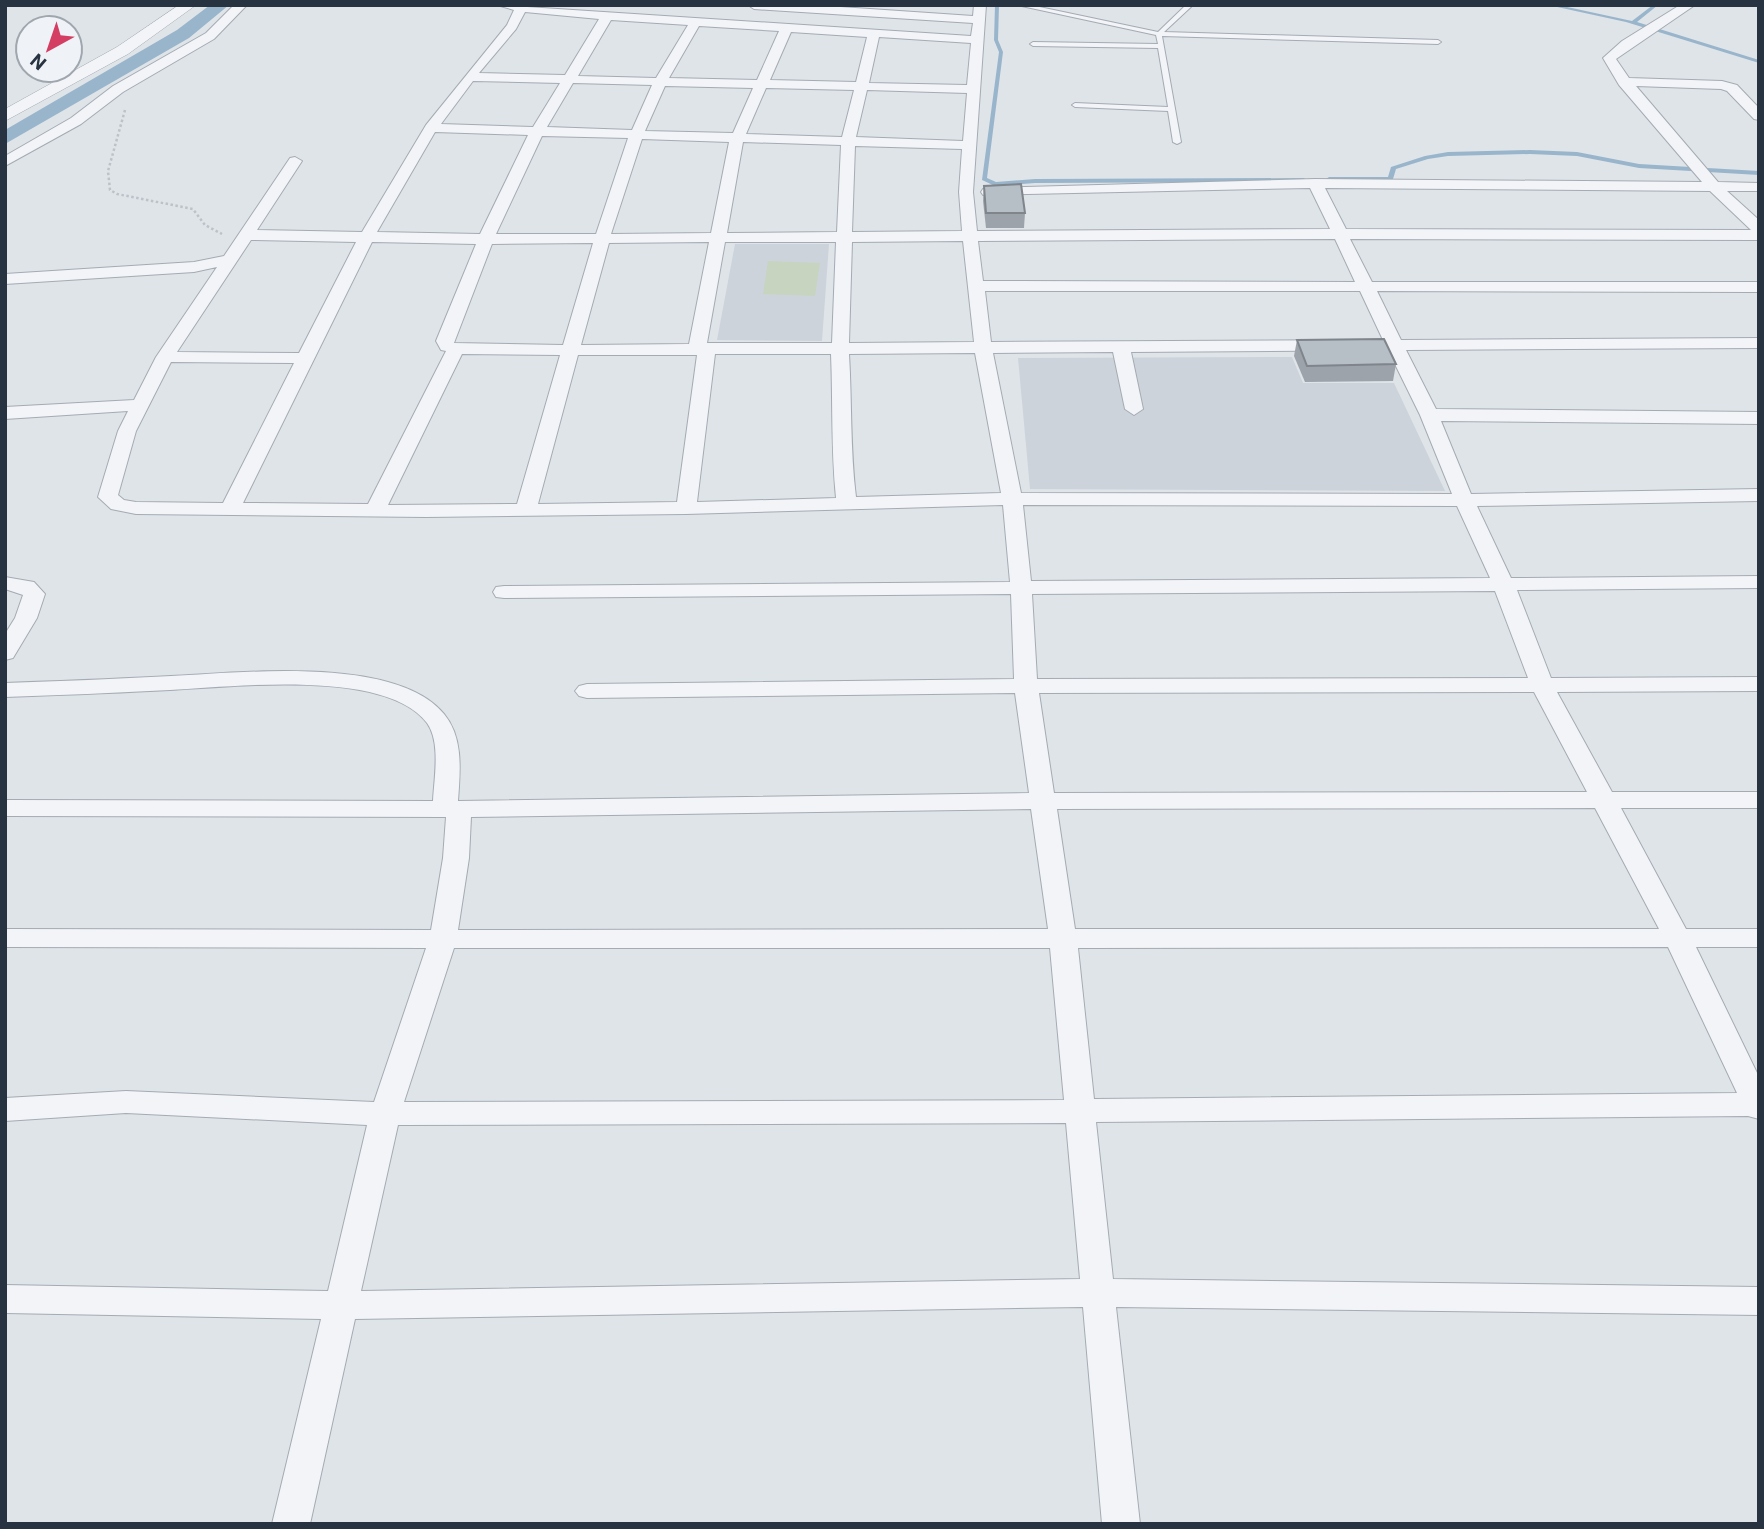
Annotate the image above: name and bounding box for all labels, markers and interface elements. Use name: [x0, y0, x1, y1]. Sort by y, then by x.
north arrow: [14, 14, 84, 84]
text: N: [26, 49, 51, 75]

